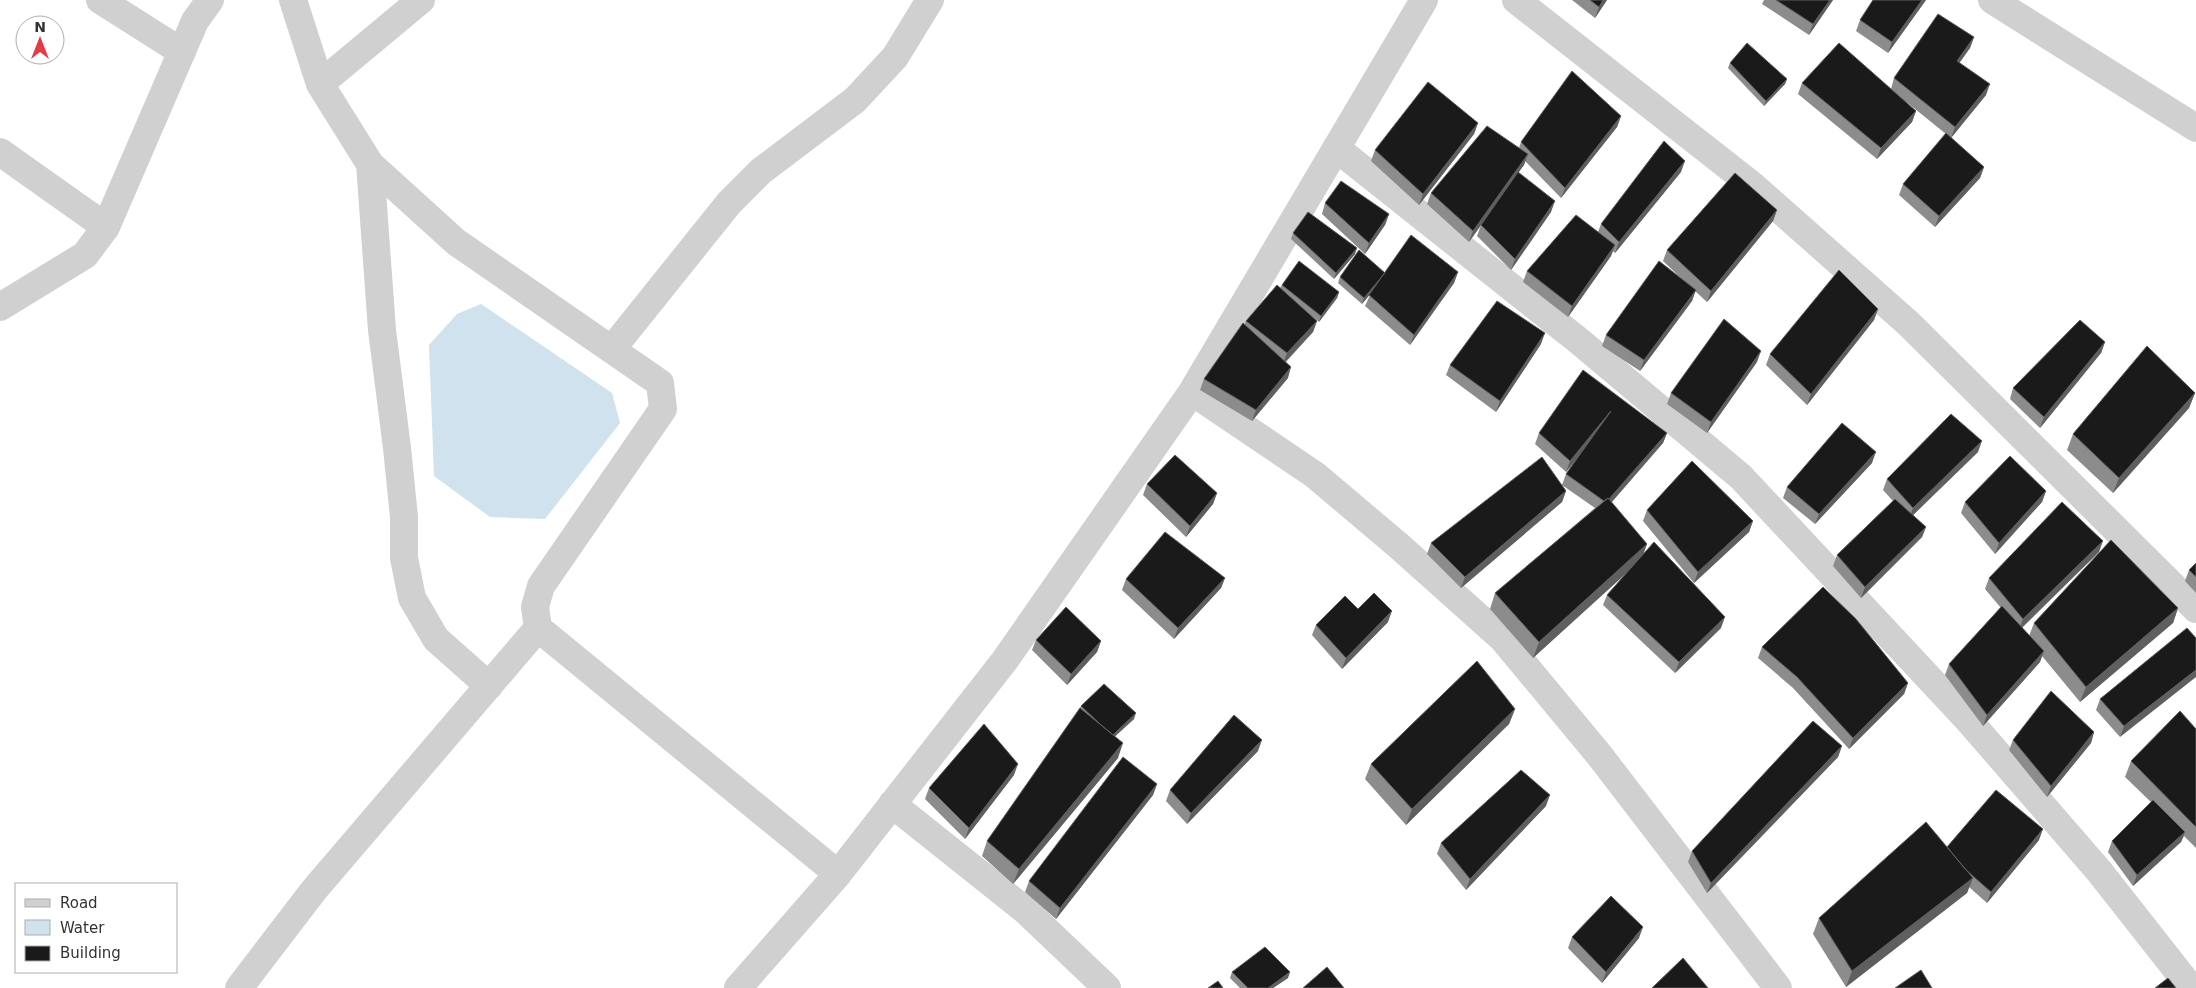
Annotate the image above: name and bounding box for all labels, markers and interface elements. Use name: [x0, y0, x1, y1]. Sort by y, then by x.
north arrow: [15, 15, 65, 65]
text: N: [34, 19, 46, 35]
legend: [15, 883, 178, 973]
text: Road: [60, 894, 98, 912]
text: Water: [60, 919, 105, 937]
text: Building: [60, 944, 121, 962]

